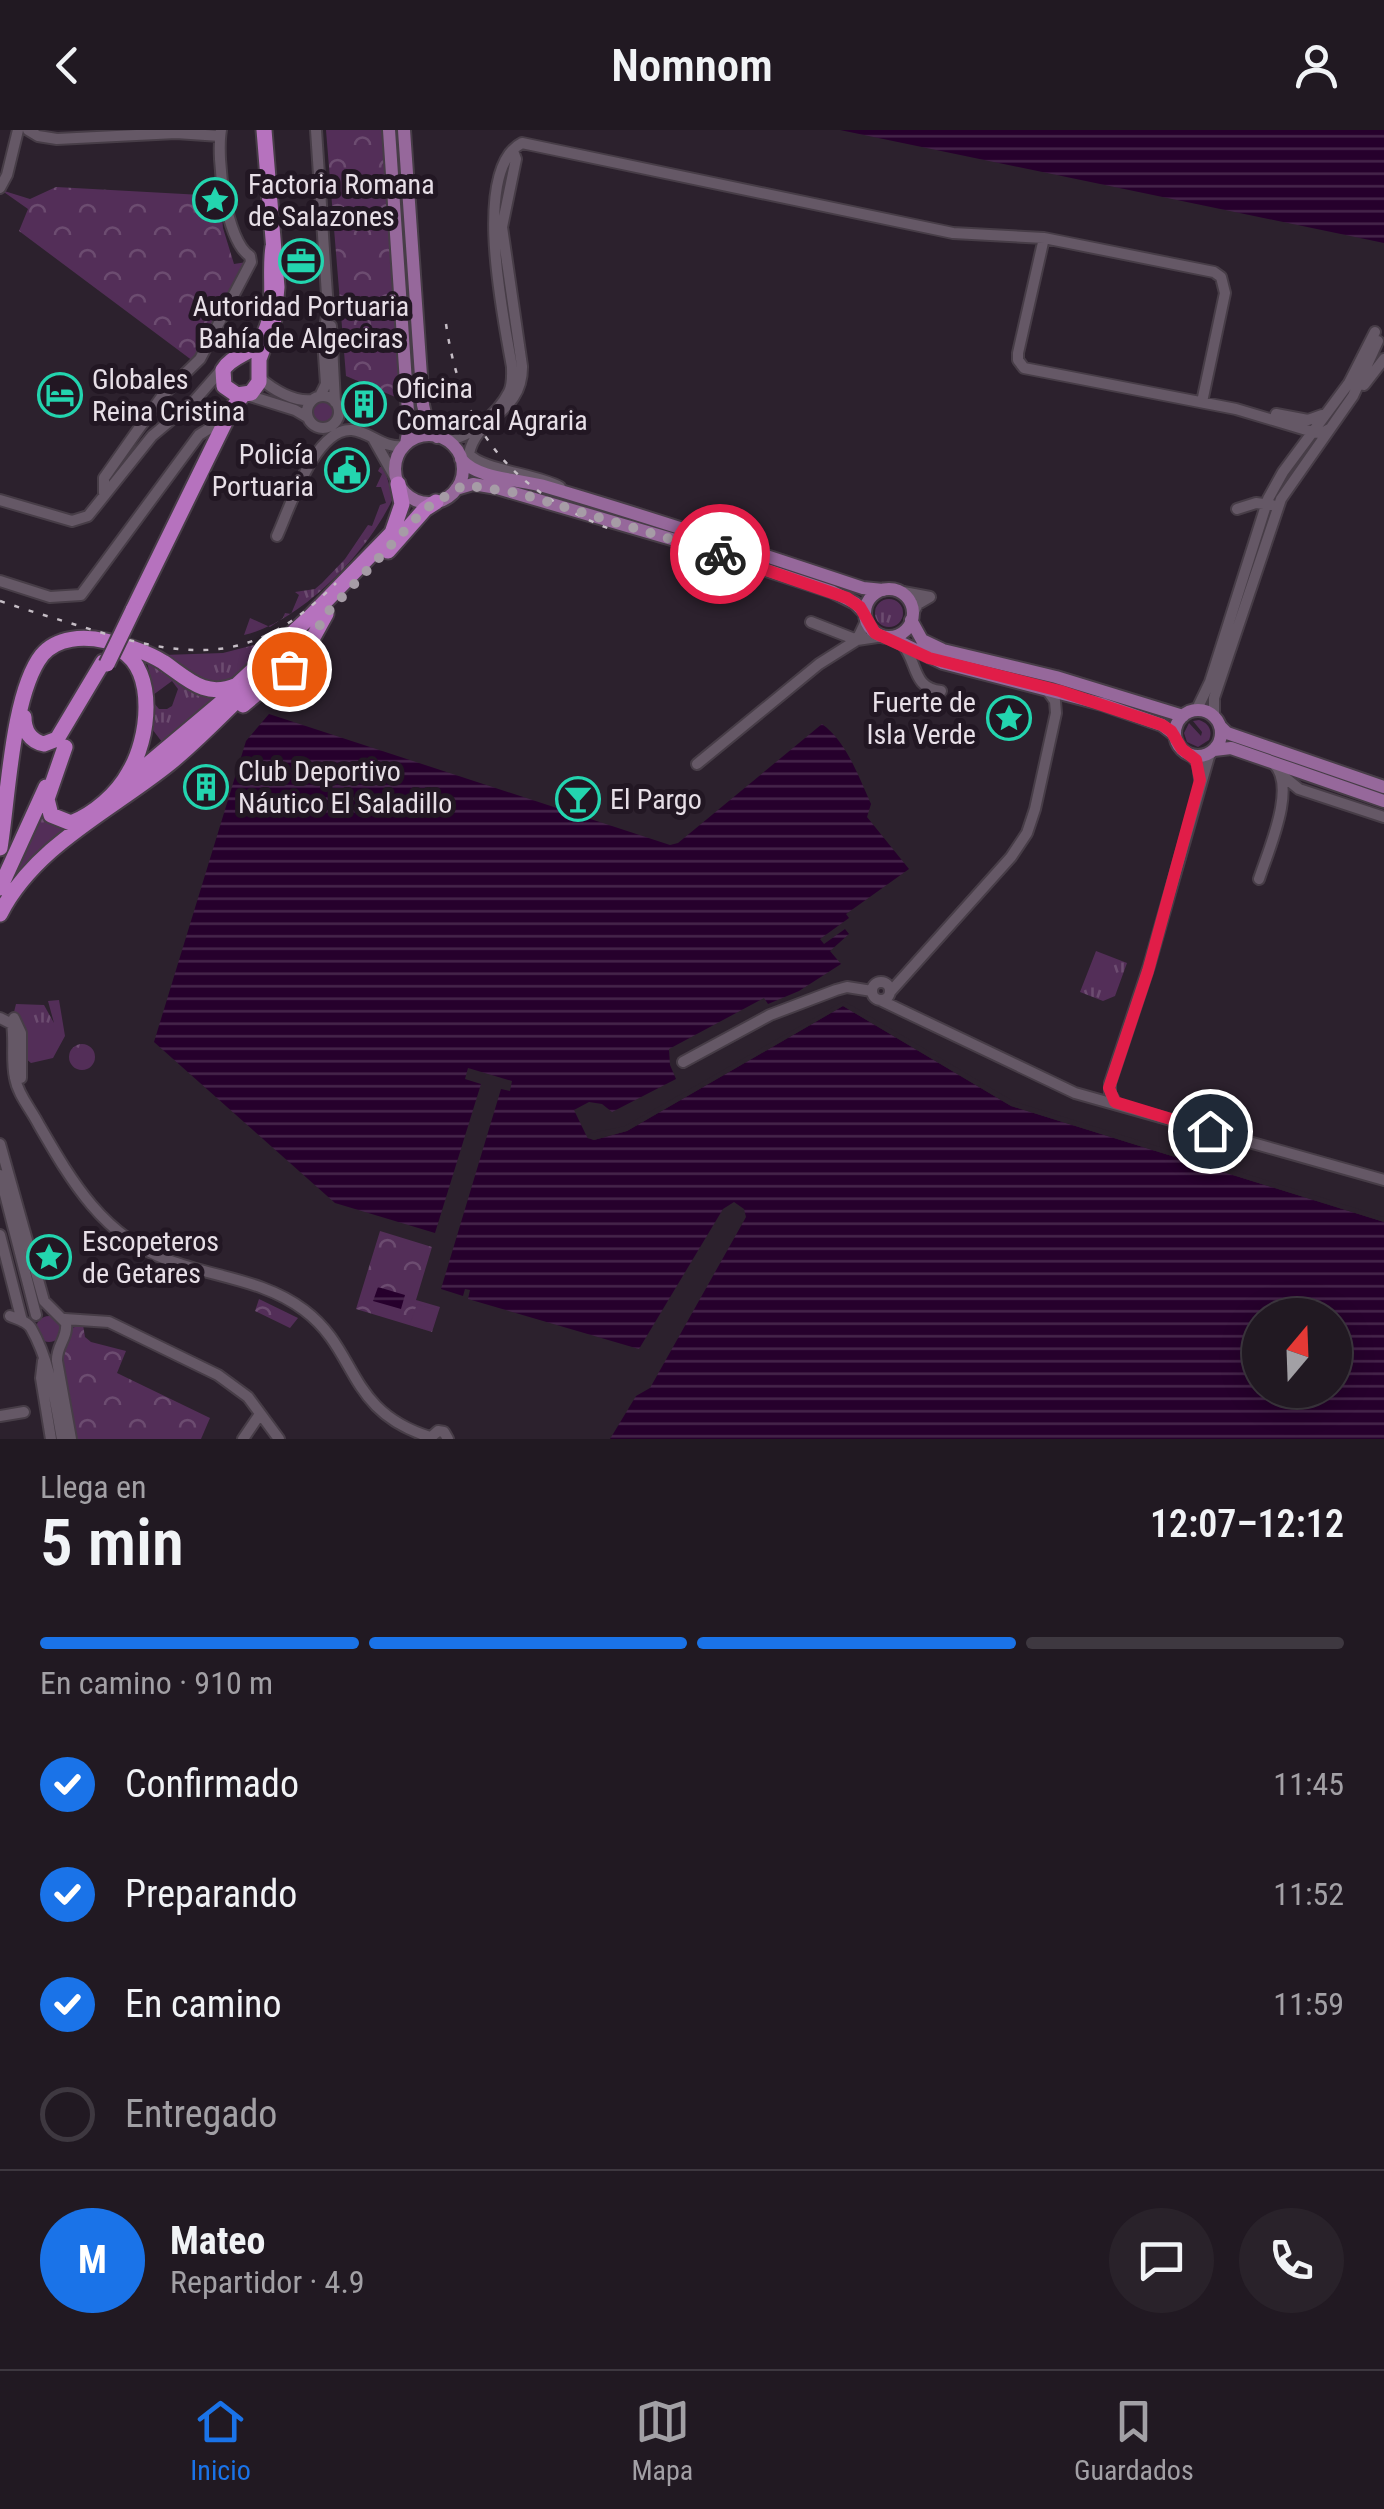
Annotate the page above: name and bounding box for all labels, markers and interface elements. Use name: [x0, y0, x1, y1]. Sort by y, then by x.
icon: back: [40, 38, 95, 93]
icon: person: [1289, 38, 1344, 93]
text: Nomnom: [611, 39, 773, 92]
place label: Factoria Romana de Salazones: [248, 168, 435, 233]
place icon: Factoria Romana de Salazones: [192, 177, 238, 223]
office icon: Autoridad Portuaria Bahía de Algeciras: [278, 238, 324, 284]
place label: Autoridad Portuaria Bahía de Algeciras: [193, 290, 409, 355]
place label: Globales Reina Cristina: [92, 363, 245, 428]
hotel icon: Globales Reina Cristina: [37, 372, 83, 418]
place label: Oficina Comarcal Agraria: [396, 372, 588, 437]
building icon: Oficina Comarcal Agraria: [341, 381, 387, 427]
place label: Policía Portuaria: [212, 438, 314, 503]
public building icon: Policía Portuaria: [324, 447, 370, 493]
courier: [670, 504, 770, 604]
icon: bike: [693, 527, 748, 582]
pin: [247, 627, 332, 712]
icon: bag: [262, 642, 317, 697]
place label: Fuerte de Isla Verde: [866, 686, 976, 751]
place icon: Fuerte de Isla Verde: [986, 695, 1032, 741]
place label: Club Deportivo Náutico El Saladillo: [238, 755, 452, 820]
building icon: Club Deportivo Náutico El Saladillo: [183, 764, 229, 810]
bar icon: El Pargo: [555, 776, 601, 822]
place label: El Pargo: [610, 783, 702, 816]
pin: [1168, 1089, 1253, 1174]
icon: home: [1183, 1104, 1238, 1159]
place label: Escopeteros de Getares: [82, 1225, 219, 1290]
place icon: Escopeteros de Getares: [26, 1234, 72, 1280]
north arrow: [1242, 1298, 1352, 1408]
map controls: [1242, 1298, 1352, 1408]
text: Llega en: [40, 1468, 147, 1506]
text: 12:07–12:12: [1150, 1502, 1344, 1546]
text: 5 min: [40, 1505, 184, 1581]
text: En camino · 910 m: [40, 1664, 273, 1702]
icon: check: [40, 1757, 95, 1812]
text: Confirmado: [125, 1762, 299, 1806]
text: 11:45: [1273, 1765, 1344, 1803]
icon: check: [40, 1867, 95, 1922]
text: Preparando: [125, 1872, 297, 1916]
text: 11:52: [1273, 1875, 1344, 1913]
icon: check: [40, 1977, 95, 2032]
text: En camino: [125, 1982, 282, 2026]
text: 11:59: [1273, 1985, 1344, 2023]
text: Entregado: [125, 2092, 277, 2136]
button: chat: [1109, 2208, 1214, 2313]
button: phone: [1239, 2208, 1344, 2313]
text: Mateo: [170, 2219, 265, 2263]
text: M: [78, 2238, 107, 2282]
text: Repartidor · 4.9: [170, 2263, 365, 2301]
tab: Inicio: [190, 2394, 251, 2487]
tab: Mapa: [631, 2394, 693, 2487]
tab: Guardados: [1074, 2394, 1194, 2487]

